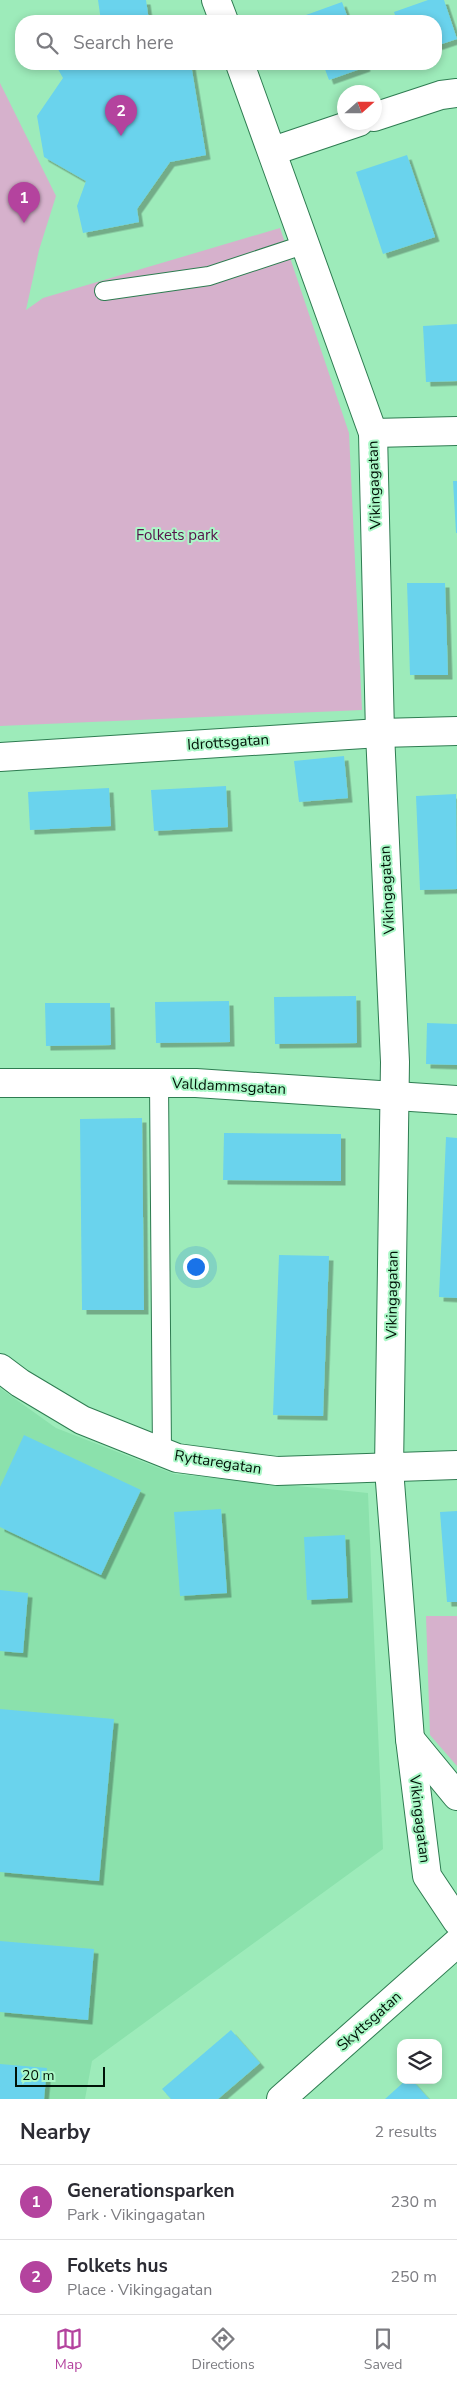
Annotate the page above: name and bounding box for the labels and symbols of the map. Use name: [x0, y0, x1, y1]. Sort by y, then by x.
north arrow: [337, 85, 382, 130]
pin: 2: [105, 95, 137, 136]
pin: 1: [8, 182, 40, 223]
street label: Vikingagatan: [362, 440, 386, 531]
park label: Folkets park: [136, 525, 218, 545]
street label: Idrottsgatan: [186, 729, 270, 755]
street label: Vikingagatan: [375, 845, 399, 936]
street label: Valldammsgatan: [170, 1073, 287, 1099]
street label: Vikingagatan: [381, 1251, 403, 1340]
your location: [183, 1254, 209, 1280]
street label: Ryttaregatan: [173, 1445, 263, 1479]
street label: Vikingagatan: [405, 1773, 435, 1864]
street label: Skyttsgatan: [332, 1987, 406, 2055]
scale bar: [15, 2064, 105, 2087]

